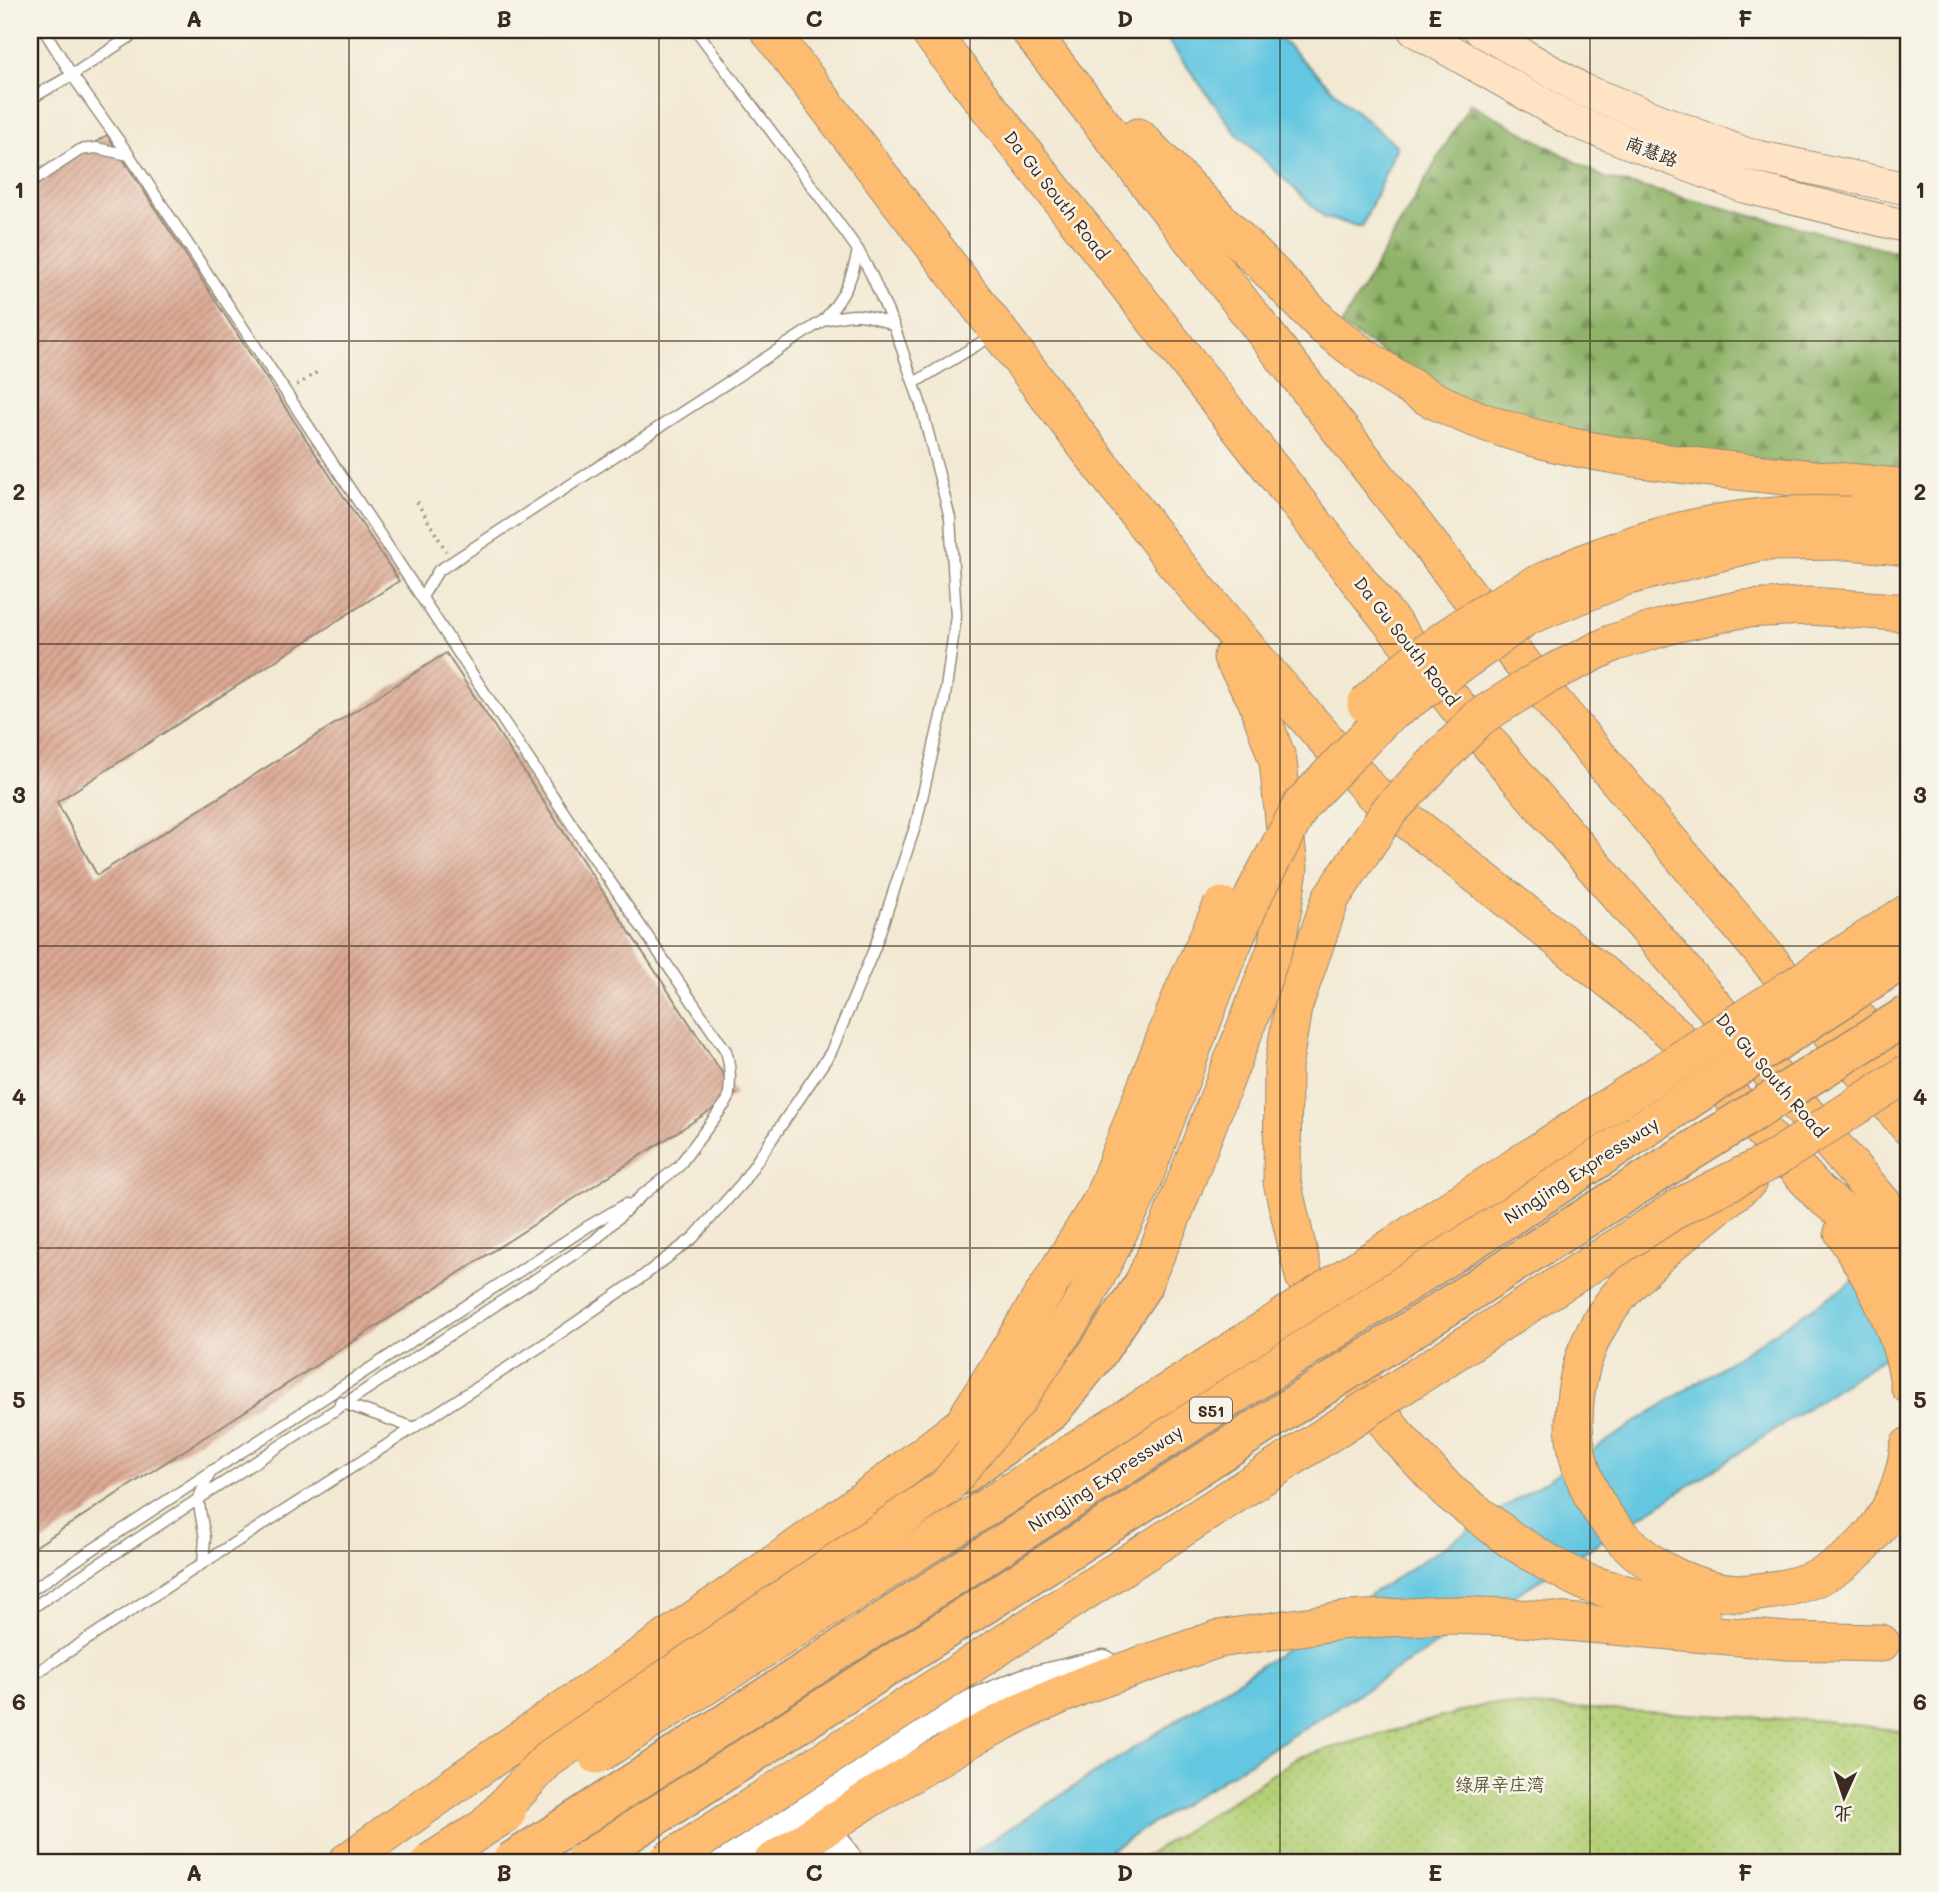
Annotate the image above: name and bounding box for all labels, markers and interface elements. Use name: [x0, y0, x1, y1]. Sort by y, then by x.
text: A: [186, 3, 202, 33]
text: B: [496, 3, 512, 33]
text: C: [805, 3, 823, 33]
text: D: [1117, 3, 1133, 33]
text: E: [1428, 3, 1442, 33]
text: F: [1738, 3, 1752, 33]
street label: Da Gu South Road: [999, 126, 1115, 264]
street label: 南慧路: [1622, 130, 1682, 172]
text: 1: [14, 174, 24, 204]
text: 1: [1915, 174, 1925, 204]
text: 2: [13, 476, 25, 506]
text: 2: [1914, 476, 1926, 506]
street label: Da Gu South Road: [1349, 572, 1465, 710]
text: 3: [12, 779, 26, 809]
text: 3: [1913, 779, 1927, 809]
street label: Da Gu South Road: [1711, 1008, 1833, 1142]
text: 4: [12, 1081, 26, 1111]
text: 4: [1913, 1081, 1927, 1111]
street label: Ningjing Expressway: [1499, 1111, 1663, 1229]
text: 5: [12, 1384, 26, 1414]
text: 5: [1913, 1384, 1927, 1414]
road number: S51: [1190, 1398, 1232, 1422]
street label: Ningjing Expressway: [1023, 1419, 1187, 1537]
text: 6: [12, 1686, 26, 1716]
text: 6: [1913, 1686, 1927, 1716]
north arrow: [1810, 1762, 1880, 1832]
park label: 绿屏辛庄湾: [1455, 1772, 1545, 1796]
text: 北: [1833, 1801, 1853, 1827]
text: A: [186, 1857, 202, 1887]
text: B: [496, 1857, 512, 1887]
text: C: [805, 1857, 823, 1887]
text: D: [1117, 1857, 1133, 1887]
text: E: [1428, 1857, 1442, 1887]
text: F: [1738, 1857, 1752, 1887]

